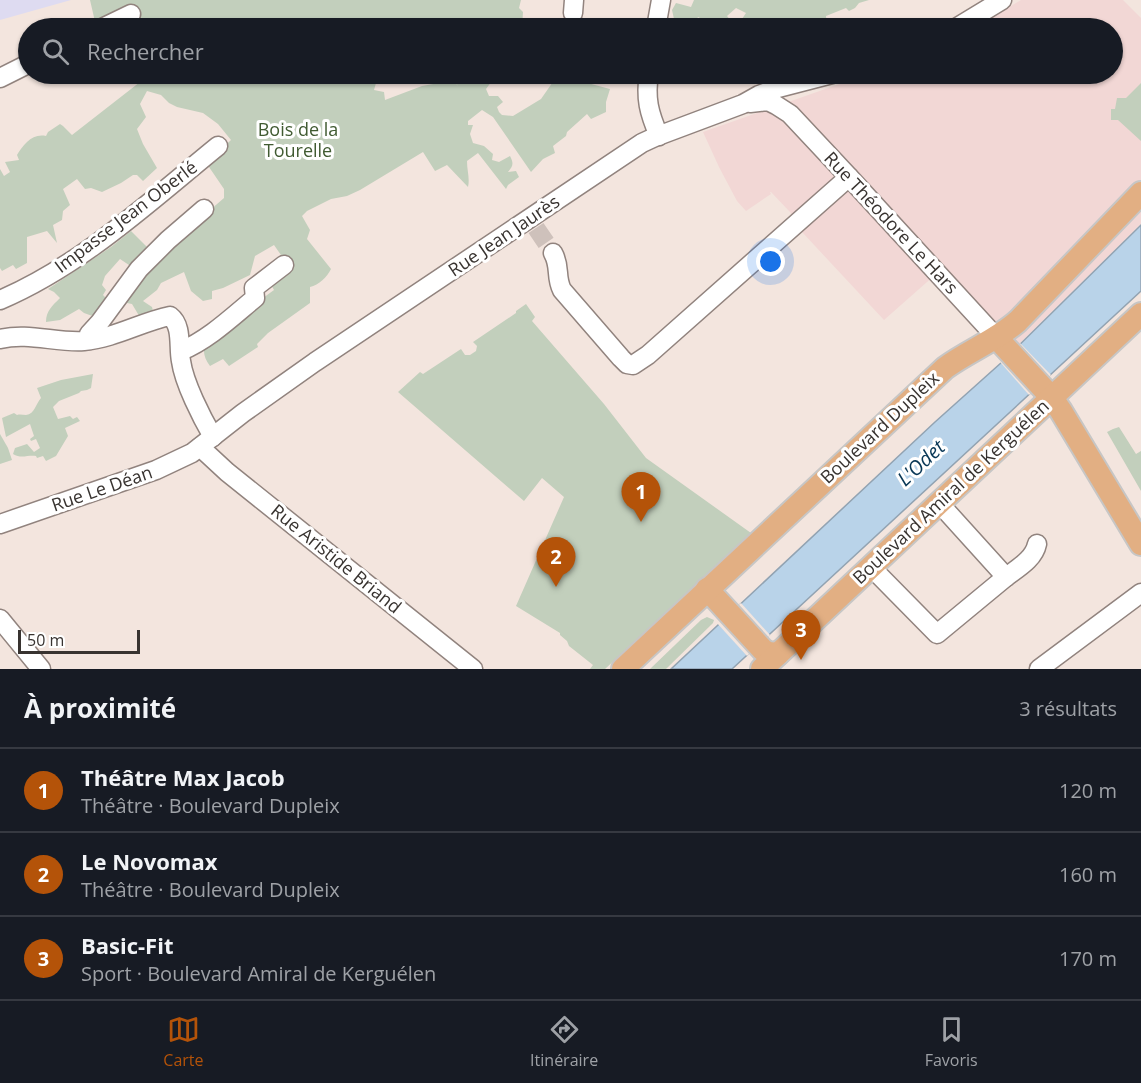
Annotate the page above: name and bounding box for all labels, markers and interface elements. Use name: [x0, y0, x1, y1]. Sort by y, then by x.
search box: [18, 18, 1123, 84]
icon: search: [39, 35, 72, 68]
text: Rechercher: [87, 36, 204, 66]
park label: Bois de la Tourelle: [258, 117, 338, 162]
street label: Rue Théodore Le Hars: [819, 146, 964, 299]
street label: Impasse Jean Oberlé: [49, 155, 201, 278]
street label: Rue Jean Jaurès: [443, 189, 564, 281]
your location: [756, 247, 785, 276]
street label: Boulevard Dupleix: [815, 366, 944, 489]
street label: Boulevard Amiral de Kerguélen: [847, 394, 1054, 589]
water label: L'Odet: [891, 433, 952, 492]
street label: Rue Le Déan: [48, 460, 155, 517]
pin: 1: [622, 472, 660, 522]
street label: Rue Aristide Briand: [266, 498, 407, 618]
pin: 2: [536, 538, 576, 587]
pin: 3: [782, 610, 820, 660]
scale bar: [18, 627, 140, 654]
text: 50 m: [27, 629, 64, 651]
text: À proximité: [24, 690, 176, 726]
text: 3 résultats: [1019, 695, 1117, 722]
text: Théâtre Max Jacob: [81, 762, 285, 792]
text: 1: [38, 777, 49, 804]
text: 120 m: [1059, 777, 1117, 804]
text: Théâtre · Boulevard Dupleix: [81, 792, 340, 819]
text: Le Novomax: [81, 846, 217, 876]
text: 2: [38, 861, 49, 888]
text: 160 m: [1059, 861, 1117, 888]
text: Théâtre · Boulevard Dupleix: [81, 876, 340, 903]
text: Basic-Fit: [81, 930, 173, 960]
text: 3: [38, 945, 49, 972]
text: 170 m: [1059, 945, 1117, 972]
text: Sport · Boulevard Amiral de Kerguélen: [81, 960, 436, 987]
tab: Carte: [163, 1013, 204, 1071]
tab: Itinéraire: [530, 1013, 598, 1071]
tab: Favoris: [925, 1013, 978, 1071]

